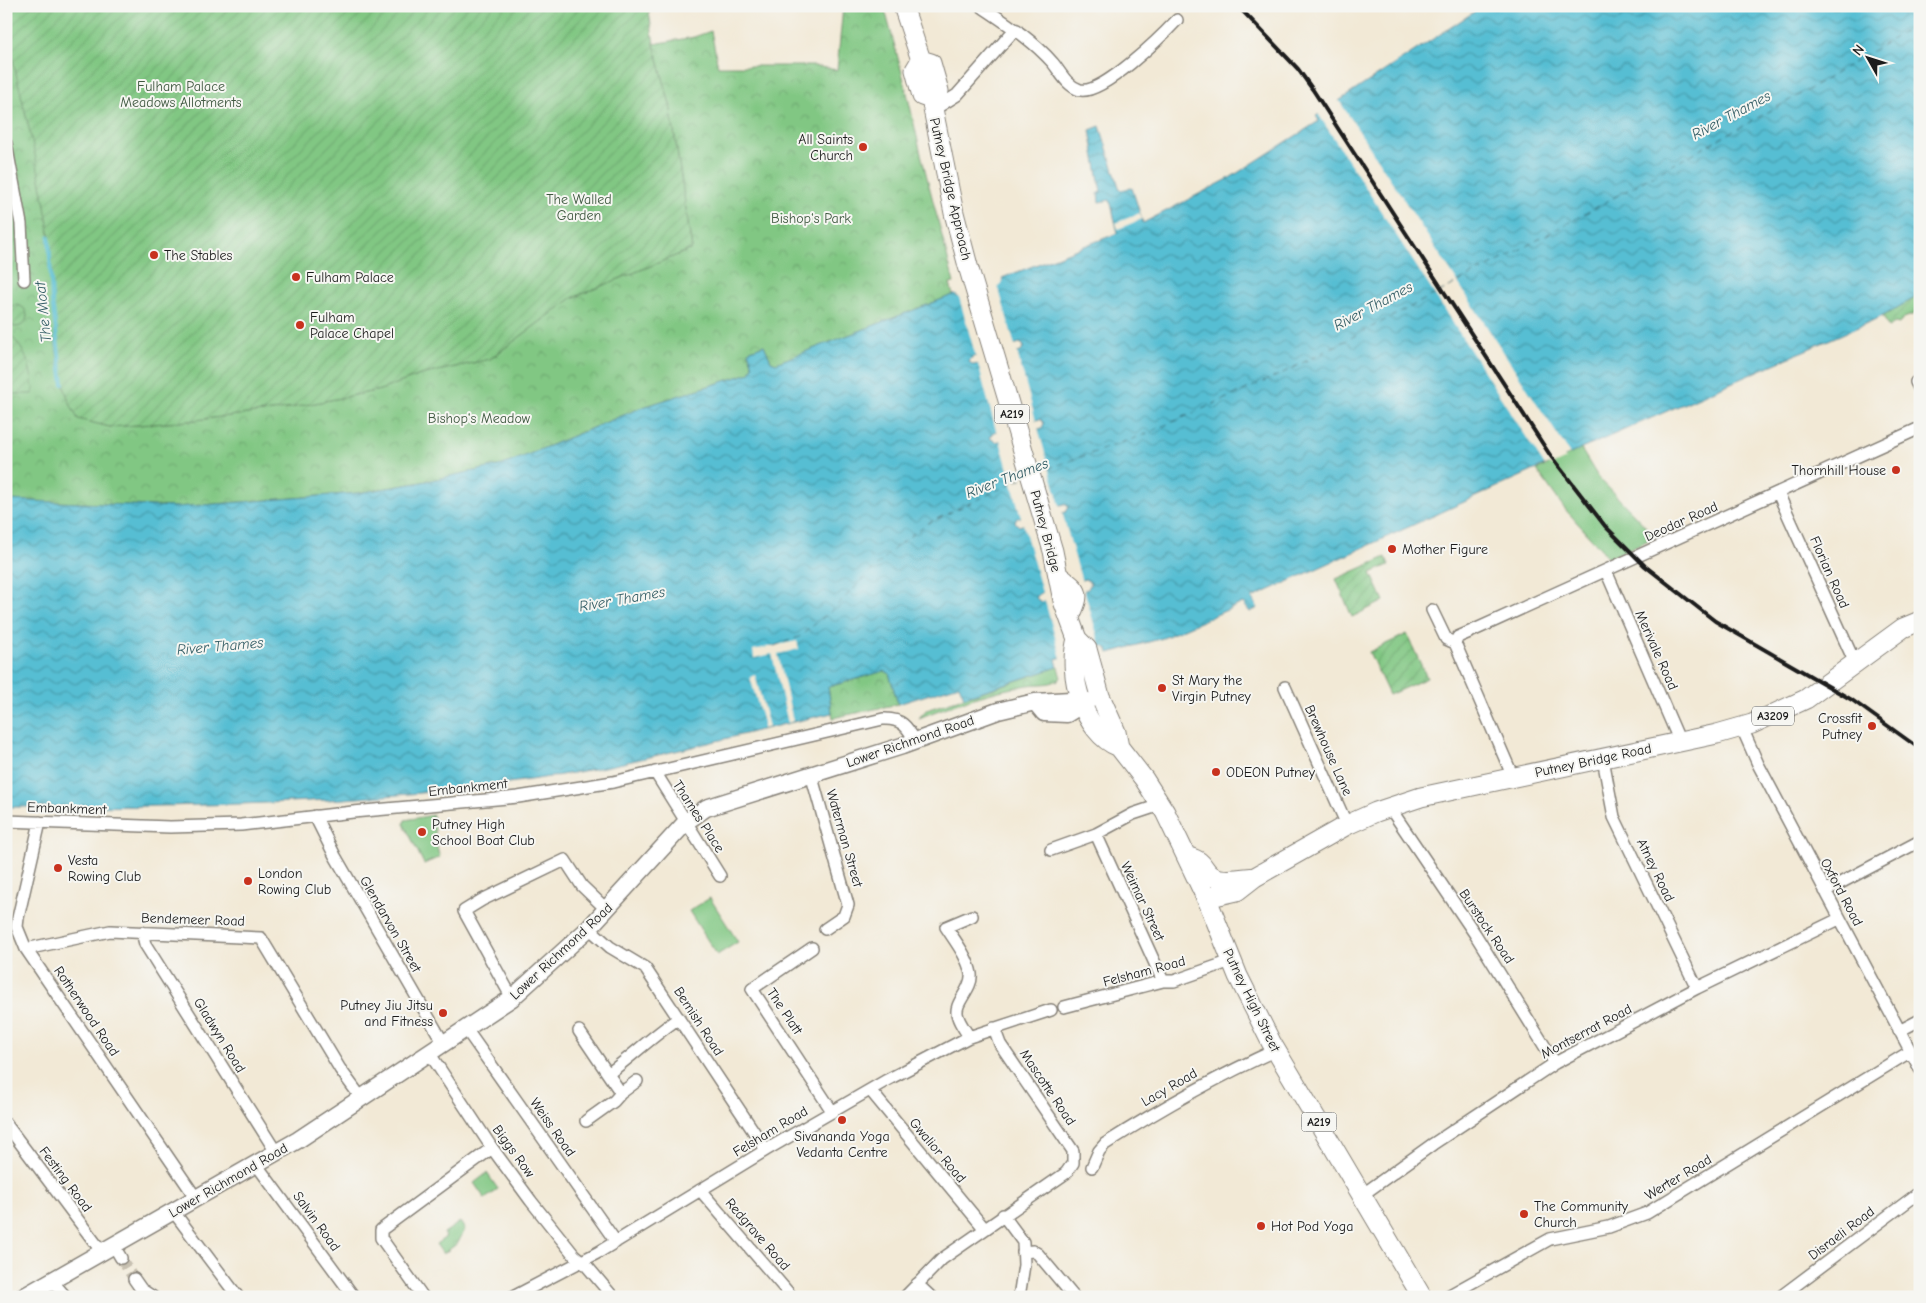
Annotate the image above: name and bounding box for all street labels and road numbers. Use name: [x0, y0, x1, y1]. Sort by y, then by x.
street label: Putney Bridge Approach: [926, 116, 975, 262]
road number: A219: [994, 404, 1030, 424]
street label: Putney Bridge: [1026, 488, 1065, 574]
street label: Deodar Road: [1642, 498, 1720, 545]
street label: Florian Road: [1806, 534, 1853, 611]
street label: Merivale Road: [1631, 608, 1682, 693]
street label: Brewhouse Lane: [1301, 702, 1356, 798]
road number: A3209: [1752, 706, 1794, 726]
street label: Lower Richmond Road: [844, 712, 976, 771]
street label: Putney Bridge Road: [1533, 740, 1653, 781]
street label: Embankment: [428, 775, 510, 800]
street label: Thames Place: [669, 777, 728, 856]
street label: Waterman Street: [822, 787, 867, 890]
street label: Embankment: [27, 799, 108, 818]
street label: Atney Road: [1633, 836, 1678, 905]
street label: Oxford Road: [1817, 856, 1866, 929]
street label: Weimar Street: [1117, 859, 1169, 944]
street label: Glendarvon Street: [356, 873, 426, 976]
street label: Burstock Road: [1455, 886, 1518, 967]
street label: Lower Richmond Road: [506, 899, 616, 1003]
street label: Bendemeer Road: [141, 909, 245, 930]
street label: Putney High Street: [1219, 946, 1284, 1055]
street label: Felsham Road: [1101, 952, 1187, 991]
street label: Rotherwood Road: [50, 963, 123, 1059]
street label: Bemish Road: [670, 984, 727, 1059]
street label: The Platt: [763, 985, 807, 1039]
street label: Gladwyn Road: [190, 995, 249, 1076]
street label: Montserrat Road: [1538, 1000, 1635, 1063]
street label: Mascotte Road: [1016, 1046, 1079, 1129]
street label: Lacy Road: [1138, 1065, 1200, 1110]
street label: Weiss Road: [526, 1095, 579, 1160]
street label: Felsham Road: [730, 1102, 811, 1160]
road number: A219: [1302, 1112, 1336, 1132]
street label: Gwalior Road: [906, 1114, 970, 1186]
street label: Biggs Row: [489, 1122, 539, 1181]
street label: Lower Richmond Road: [166, 1140, 291, 1221]
street label: Festing Road: [36, 1143, 96, 1215]
street label: Werter Road: [1642, 1151, 1715, 1204]
street label: Salvin Road: [289, 1188, 344, 1254]
street label: Redgrave Road: [722, 1195, 794, 1274]
street label: Disraeli Road: [1805, 1203, 1878, 1264]

